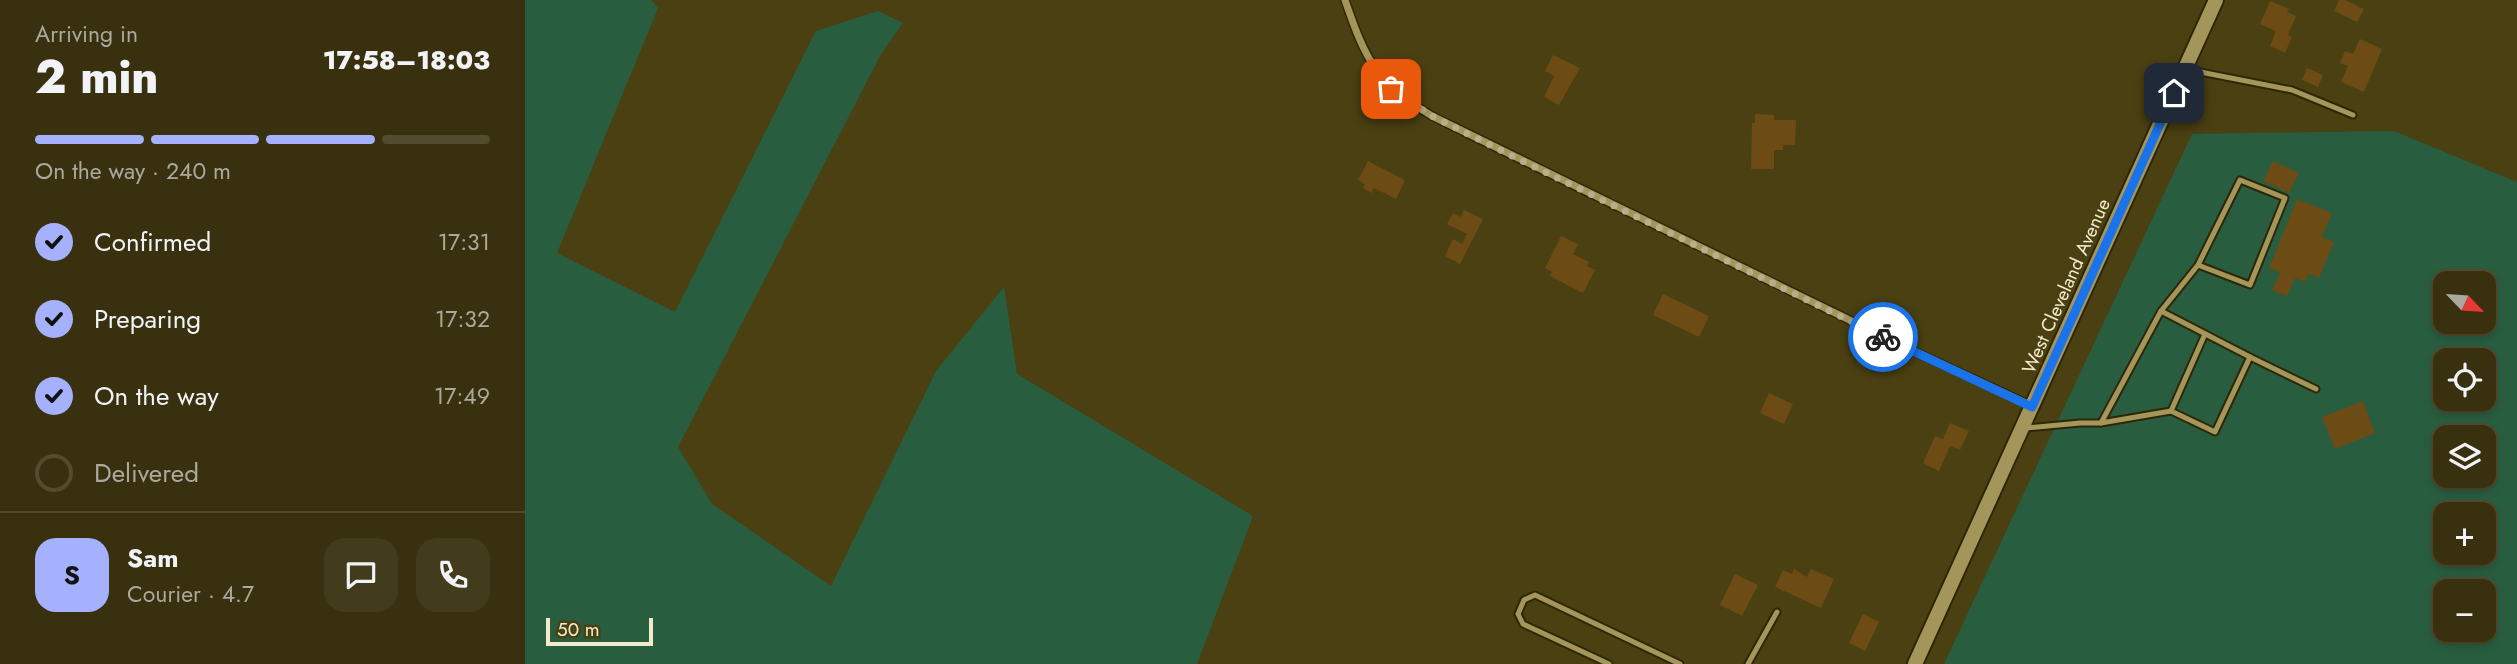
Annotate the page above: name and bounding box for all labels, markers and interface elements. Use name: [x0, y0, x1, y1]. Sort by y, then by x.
text: Arriving in: [35, 17, 138, 51]
text: 17:58–18:03: [323, 41, 490, 79]
text: 2 min: [35, 44, 159, 110]
pin: [1361, 59, 1421, 119]
pin: [2144, 63, 2204, 123]
icon: bag: [1372, 70, 1410, 108]
icon: home: [2155, 74, 2193, 112]
text: On the way · 240 m: [35, 154, 231, 188]
street label: West Cleveland Avenue: [2015, 194, 2117, 378]
icon: check: [35, 223, 73, 261]
text: Confirmed: [94, 223, 211, 261]
text: 17:31: [438, 225, 490, 259]
north arrow: [2433, 271, 2495, 334]
map controls: [2433, 271, 2496, 642]
icon: check: [35, 300, 73, 338]
text: Preparing: [94, 300, 201, 338]
text: 17:32: [435, 302, 490, 336]
courier: [1848, 302, 1918, 372]
icon: bike: [1864, 318, 1902, 356]
button: locate: [2433, 348, 2496, 411]
icon: check: [35, 377, 73, 415]
text: On the way: [94, 377, 219, 415]
text: 17:49: [434, 379, 490, 413]
button: layers: [2433, 425, 2496, 488]
text: Delivered: [94, 454, 199, 492]
button: +: [2433, 502, 2496, 565]
button: chat: [324, 538, 398, 612]
button: phone: [416, 538, 490, 612]
text: Sam: [127, 539, 179, 577]
text: S: [64, 556, 80, 594]
text: Courier · 4.7: [127, 577, 254, 611]
button: −: [2433, 579, 2496, 642]
scale bar: [546, 615, 653, 647]
text: 50 m: [557, 616, 600, 643]

